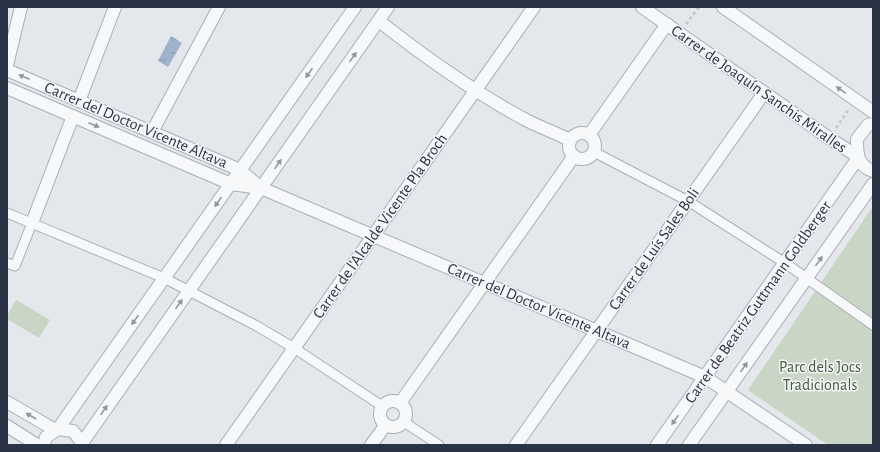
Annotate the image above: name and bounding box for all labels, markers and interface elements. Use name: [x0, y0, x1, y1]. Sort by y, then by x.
street label: Carrer de Joaquín Sanchis Miralles: [668, 22, 850, 156]
one-way arrow: [349, 52, 357, 63]
one-way arrow: [305, 68, 313, 78]
one-way arrow: [18, 74, 29, 80]
street label: Carrer del Doctor Vicente Altava: [42, 79, 230, 171]
one-way arrow: [836, 86, 846, 94]
one-way arrow: [89, 123, 101, 129]
street label: Carrer de l'Alcalde Vicente Pla Broch: [310, 131, 450, 321]
one-way arrow: [274, 158, 282, 169]
street label: Carrer de Luís Sales Boli: [606, 185, 702, 313]
one-way arrow: [214, 197, 222, 208]
street label: Carrer de Beatriz Guttmann Goldberger: [682, 197, 835, 406]
one-way arrow: [815, 256, 823, 266]
street label: Carrer del Doctor Vicente Altava: [445, 260, 633, 352]
one-way arrow: [175, 299, 183, 309]
one-way arrow: [131, 315, 139, 325]
park label: Parc dels Jocs Tradicionals: [779, 359, 861, 393]
one-way arrow: [740, 362, 748, 373]
one-way arrow: [100, 405, 108, 416]
one-way arrow: [25, 412, 37, 419]
one-way arrow: [671, 414, 679, 425]

